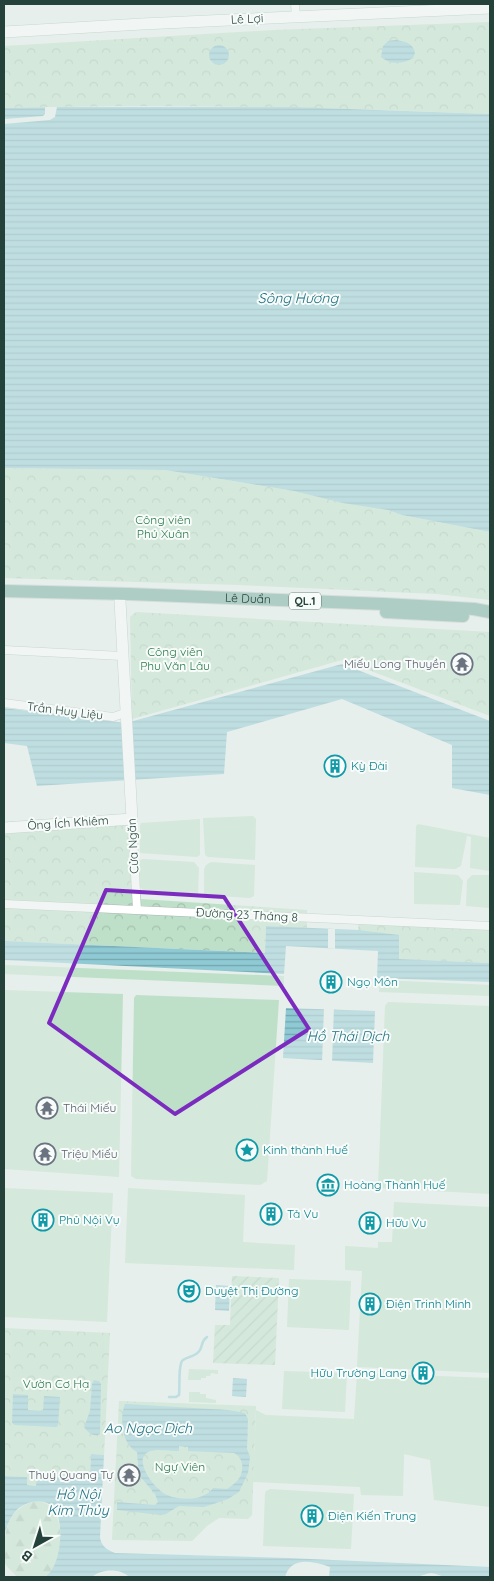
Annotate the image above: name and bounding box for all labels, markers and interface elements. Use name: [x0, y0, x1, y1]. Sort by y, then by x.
street label: Lê Lợi: [230, 10, 264, 27]
water label: Sông Hương: [258, 289, 339, 307]
park label: Công viên Phú Xuân: [135, 512, 191, 541]
street label: Lê Duẩn: [225, 590, 271, 607]
road number: QL.1: [289, 592, 321, 610]
park label: Công viên Phu Văn Lâu: [140, 644, 210, 673]
temple icon: Miếu Long Thuyền: [450, 652, 474, 676]
place label: Miếu Long Thuyền: [344, 656, 446, 671]
street label: Trần Huy Liệu: [26, 698, 104, 723]
building icon: Kỳ Đài: [323, 754, 347, 778]
place label: Kỳ Đài: [351, 758, 387, 773]
street label: Ông Ích Khiêm: [27, 812, 109, 833]
street label: Cửa Ngăn: [124, 818, 141, 874]
street label: Đường 23 Tháng 8: [196, 904, 298, 925]
building icon: Ngọ Môn: [319, 970, 343, 994]
place label: Ngọ Môn: [347, 974, 398, 989]
water label: Hồ Thái Dịch: [307, 1027, 390, 1045]
temple icon: Thái Miếu: [35, 1096, 59, 1120]
place label: Thái Miếu: [63, 1100, 116, 1115]
place icon: Kinh thành Huế: [235, 1138, 259, 1162]
temple icon: Triệu Miếu: [33, 1142, 57, 1166]
place label: Kinh thành Huế: [263, 1142, 348, 1157]
place label: Triệu Miếu: [61, 1146, 118, 1161]
museum icon: Hoàng Thành Huế: [316, 1173, 340, 1197]
place label: Hoàng Thành Huế: [344, 1177, 446, 1192]
building icon: Tả Vu: [259, 1202, 283, 1226]
place label: Tả Vu: [287, 1206, 318, 1221]
building icon: Phủ Nội Vụ: [31, 1208, 55, 1232]
building icon: Hữu Vu: [358, 1211, 382, 1235]
place label: Phủ Nội Vụ: [59, 1212, 120, 1227]
place label: Hữu Vu: [386, 1215, 426, 1230]
theatre icon: Duyệt Thị Đường: [177, 1279, 201, 1303]
place label: Duyệt Thị Đường: [205, 1283, 298, 1298]
building icon: Điện Trinh Minh: [358, 1292, 382, 1316]
place label: Điện Trinh Minh: [386, 1296, 471, 1311]
building icon: Hữu Trường Lang: [411, 1361, 435, 1385]
place label: Hữu Trường Lang: [310, 1365, 407, 1380]
park label: Vườn Cơ Hạ: [23, 1376, 89, 1391]
water label: Ao Ngọc Dịch: [104, 1419, 193, 1437]
park label: Ngự Viên: [155, 1459, 205, 1474]
temple icon: Thuý Quang Tự: [117, 1463, 141, 1487]
place label: Thuý Quang Tự: [28, 1467, 114, 1482]
water label: Hồ Nội Kim Thủy: [47, 1485, 110, 1519]
building icon: Điện Kiến Trung: [300, 1504, 324, 1528]
place label: Điện Kiến Trung: [328, 1508, 416, 1523]
north arrow: [10, 1521, 60, 1571]
text: B: [18, 1546, 36, 1566]

